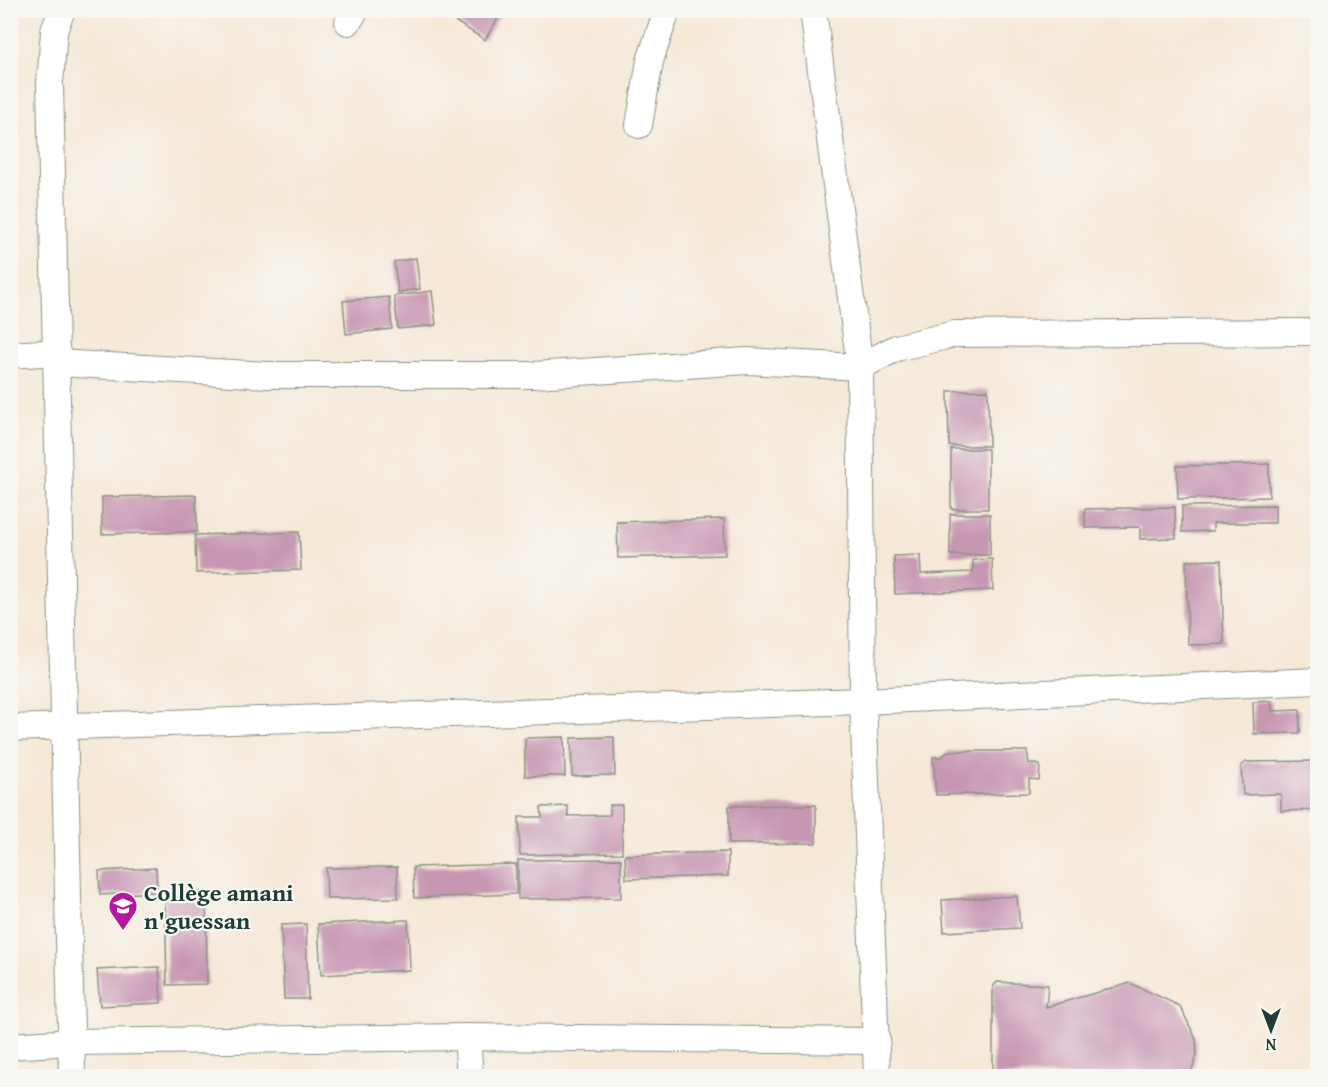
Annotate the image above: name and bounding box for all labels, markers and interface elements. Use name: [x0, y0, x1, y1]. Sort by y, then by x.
place label: Collège amani n'guessan: [144, 875, 294, 938]
school or university icon: Collège amani n'guessan: [107, 890, 139, 932]
north arrow: [1241, 1000, 1301, 1060]
text: N: [1265, 1033, 1276, 1057]

